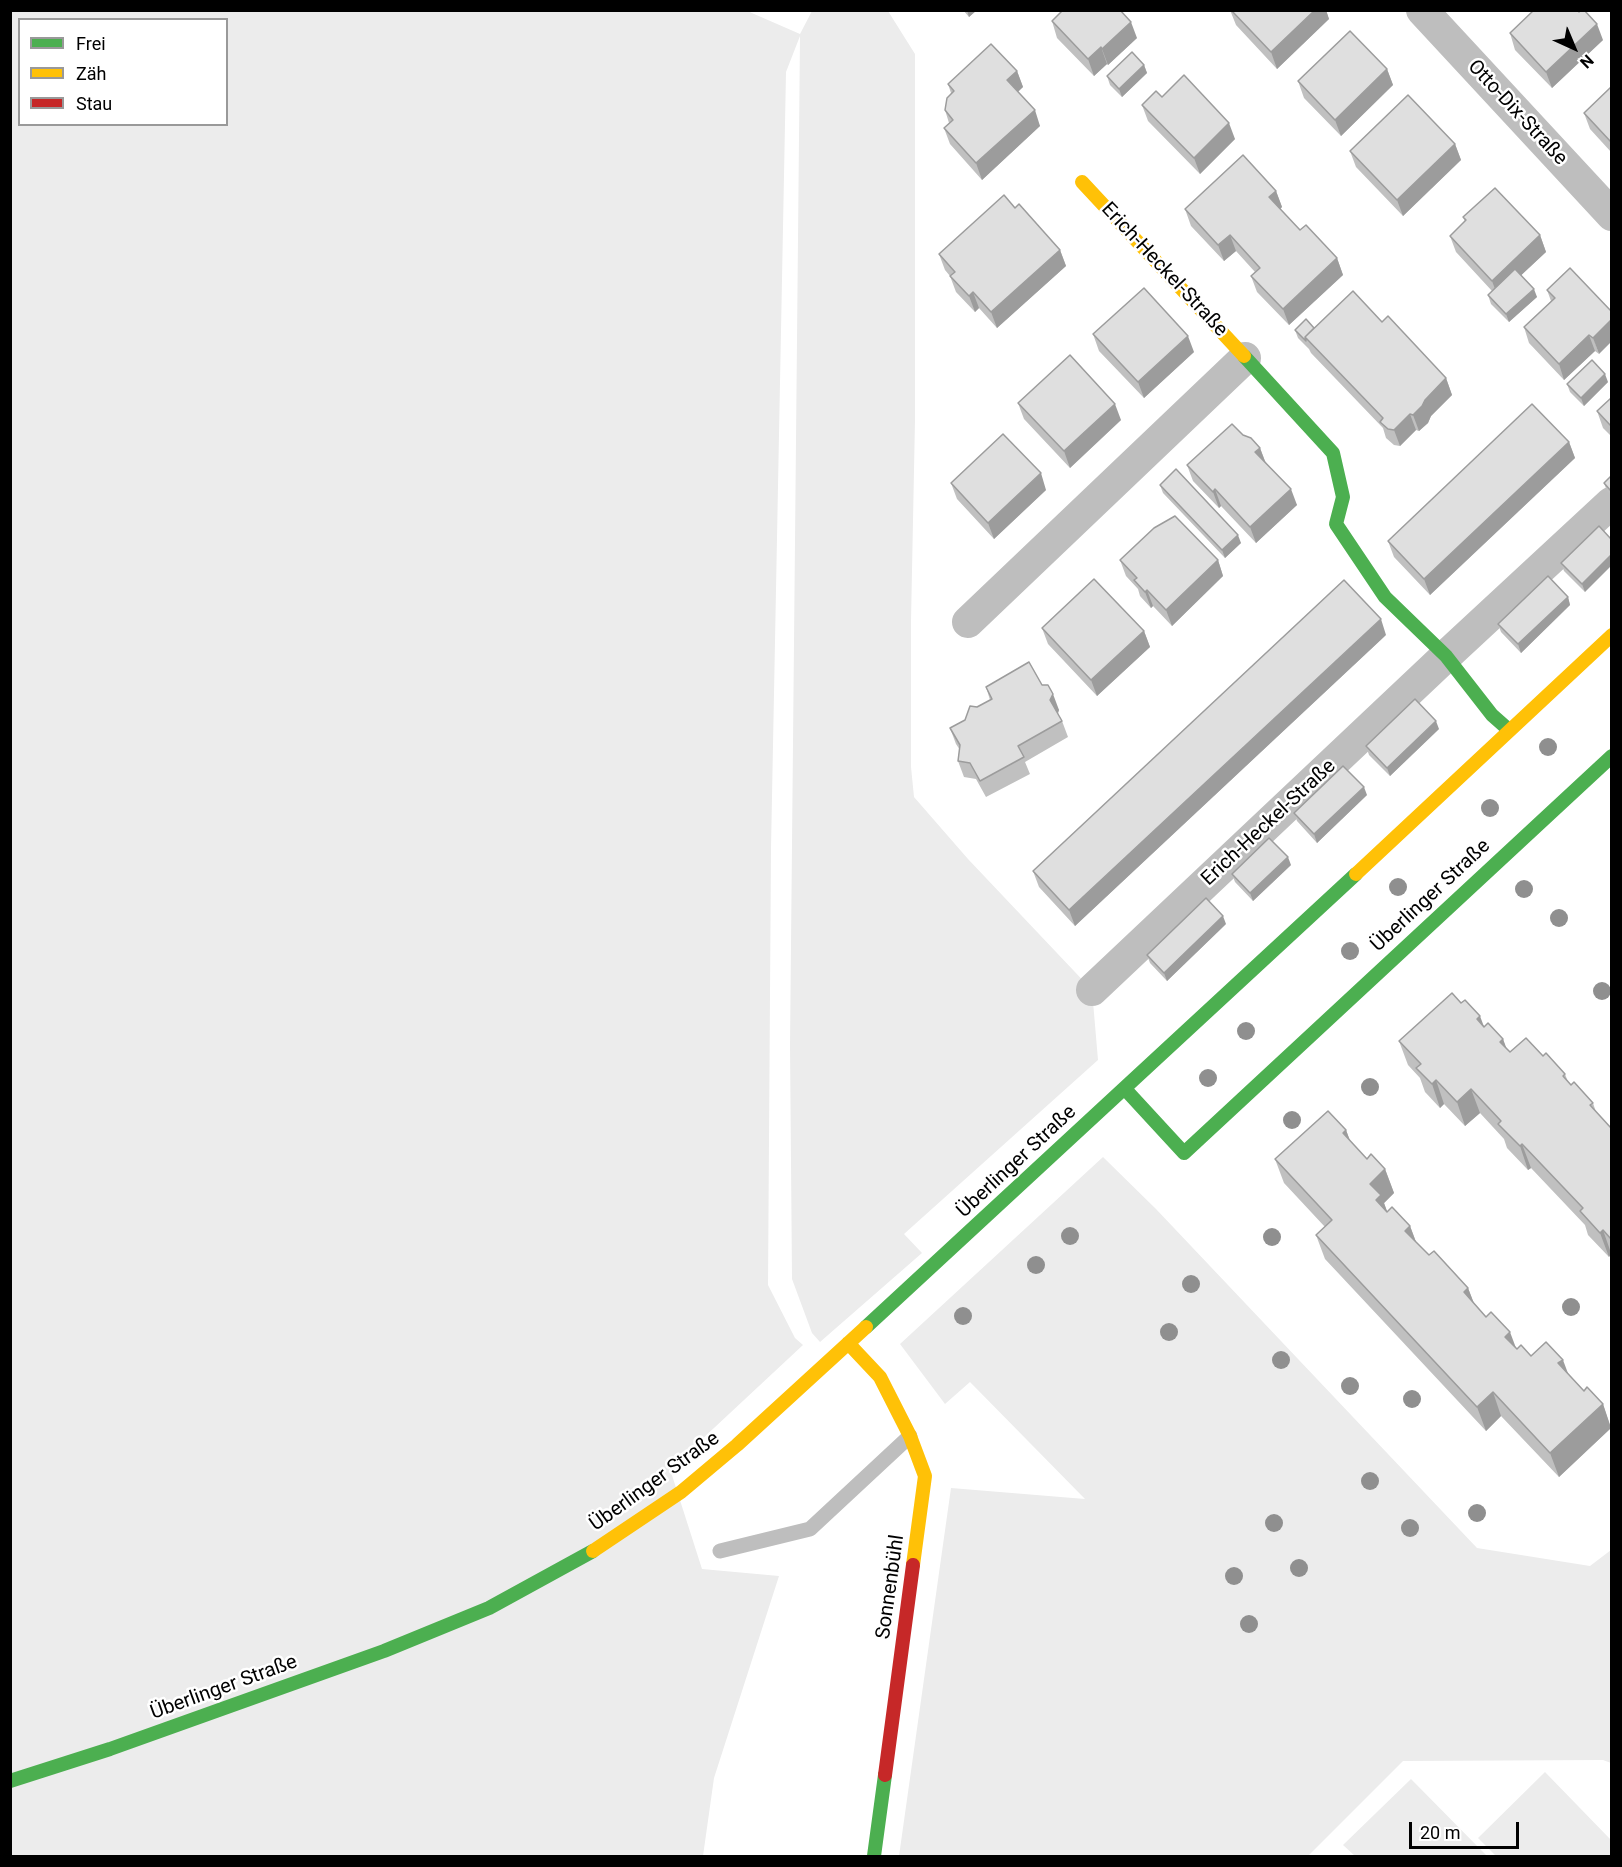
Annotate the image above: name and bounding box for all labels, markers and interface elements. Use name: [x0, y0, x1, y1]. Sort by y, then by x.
legend: [18, 18, 228, 126]
north arrow: [1544, 18, 1604, 78]
text: Frei: [76, 33, 106, 54]
text: N: [1576, 51, 1598, 72]
street label: Otto-Dix-Straße: [1462, 55, 1572, 171]
text: Zäh: [76, 63, 107, 84]
text: Stau: [76, 93, 112, 114]
street label: Erich-Heckel-Straße: [1096, 198, 1232, 342]
street label: Erich-Heckel-Straße: [1197, 755, 1341, 891]
street label: Überlinger Straße: [1366, 835, 1496, 957]
street label: Überlinger Straße: [952, 1101, 1082, 1223]
street label: Überlinger Straße: [586, 1427, 724, 1537]
street label: Sonnenbühl: [872, 1533, 910, 1641]
street label: Überlinger Straße: [147, 1650, 301, 1726]
scale bar: [1412, 1810, 1522, 1848]
text: 20 m: [1420, 1822, 1460, 1843]

